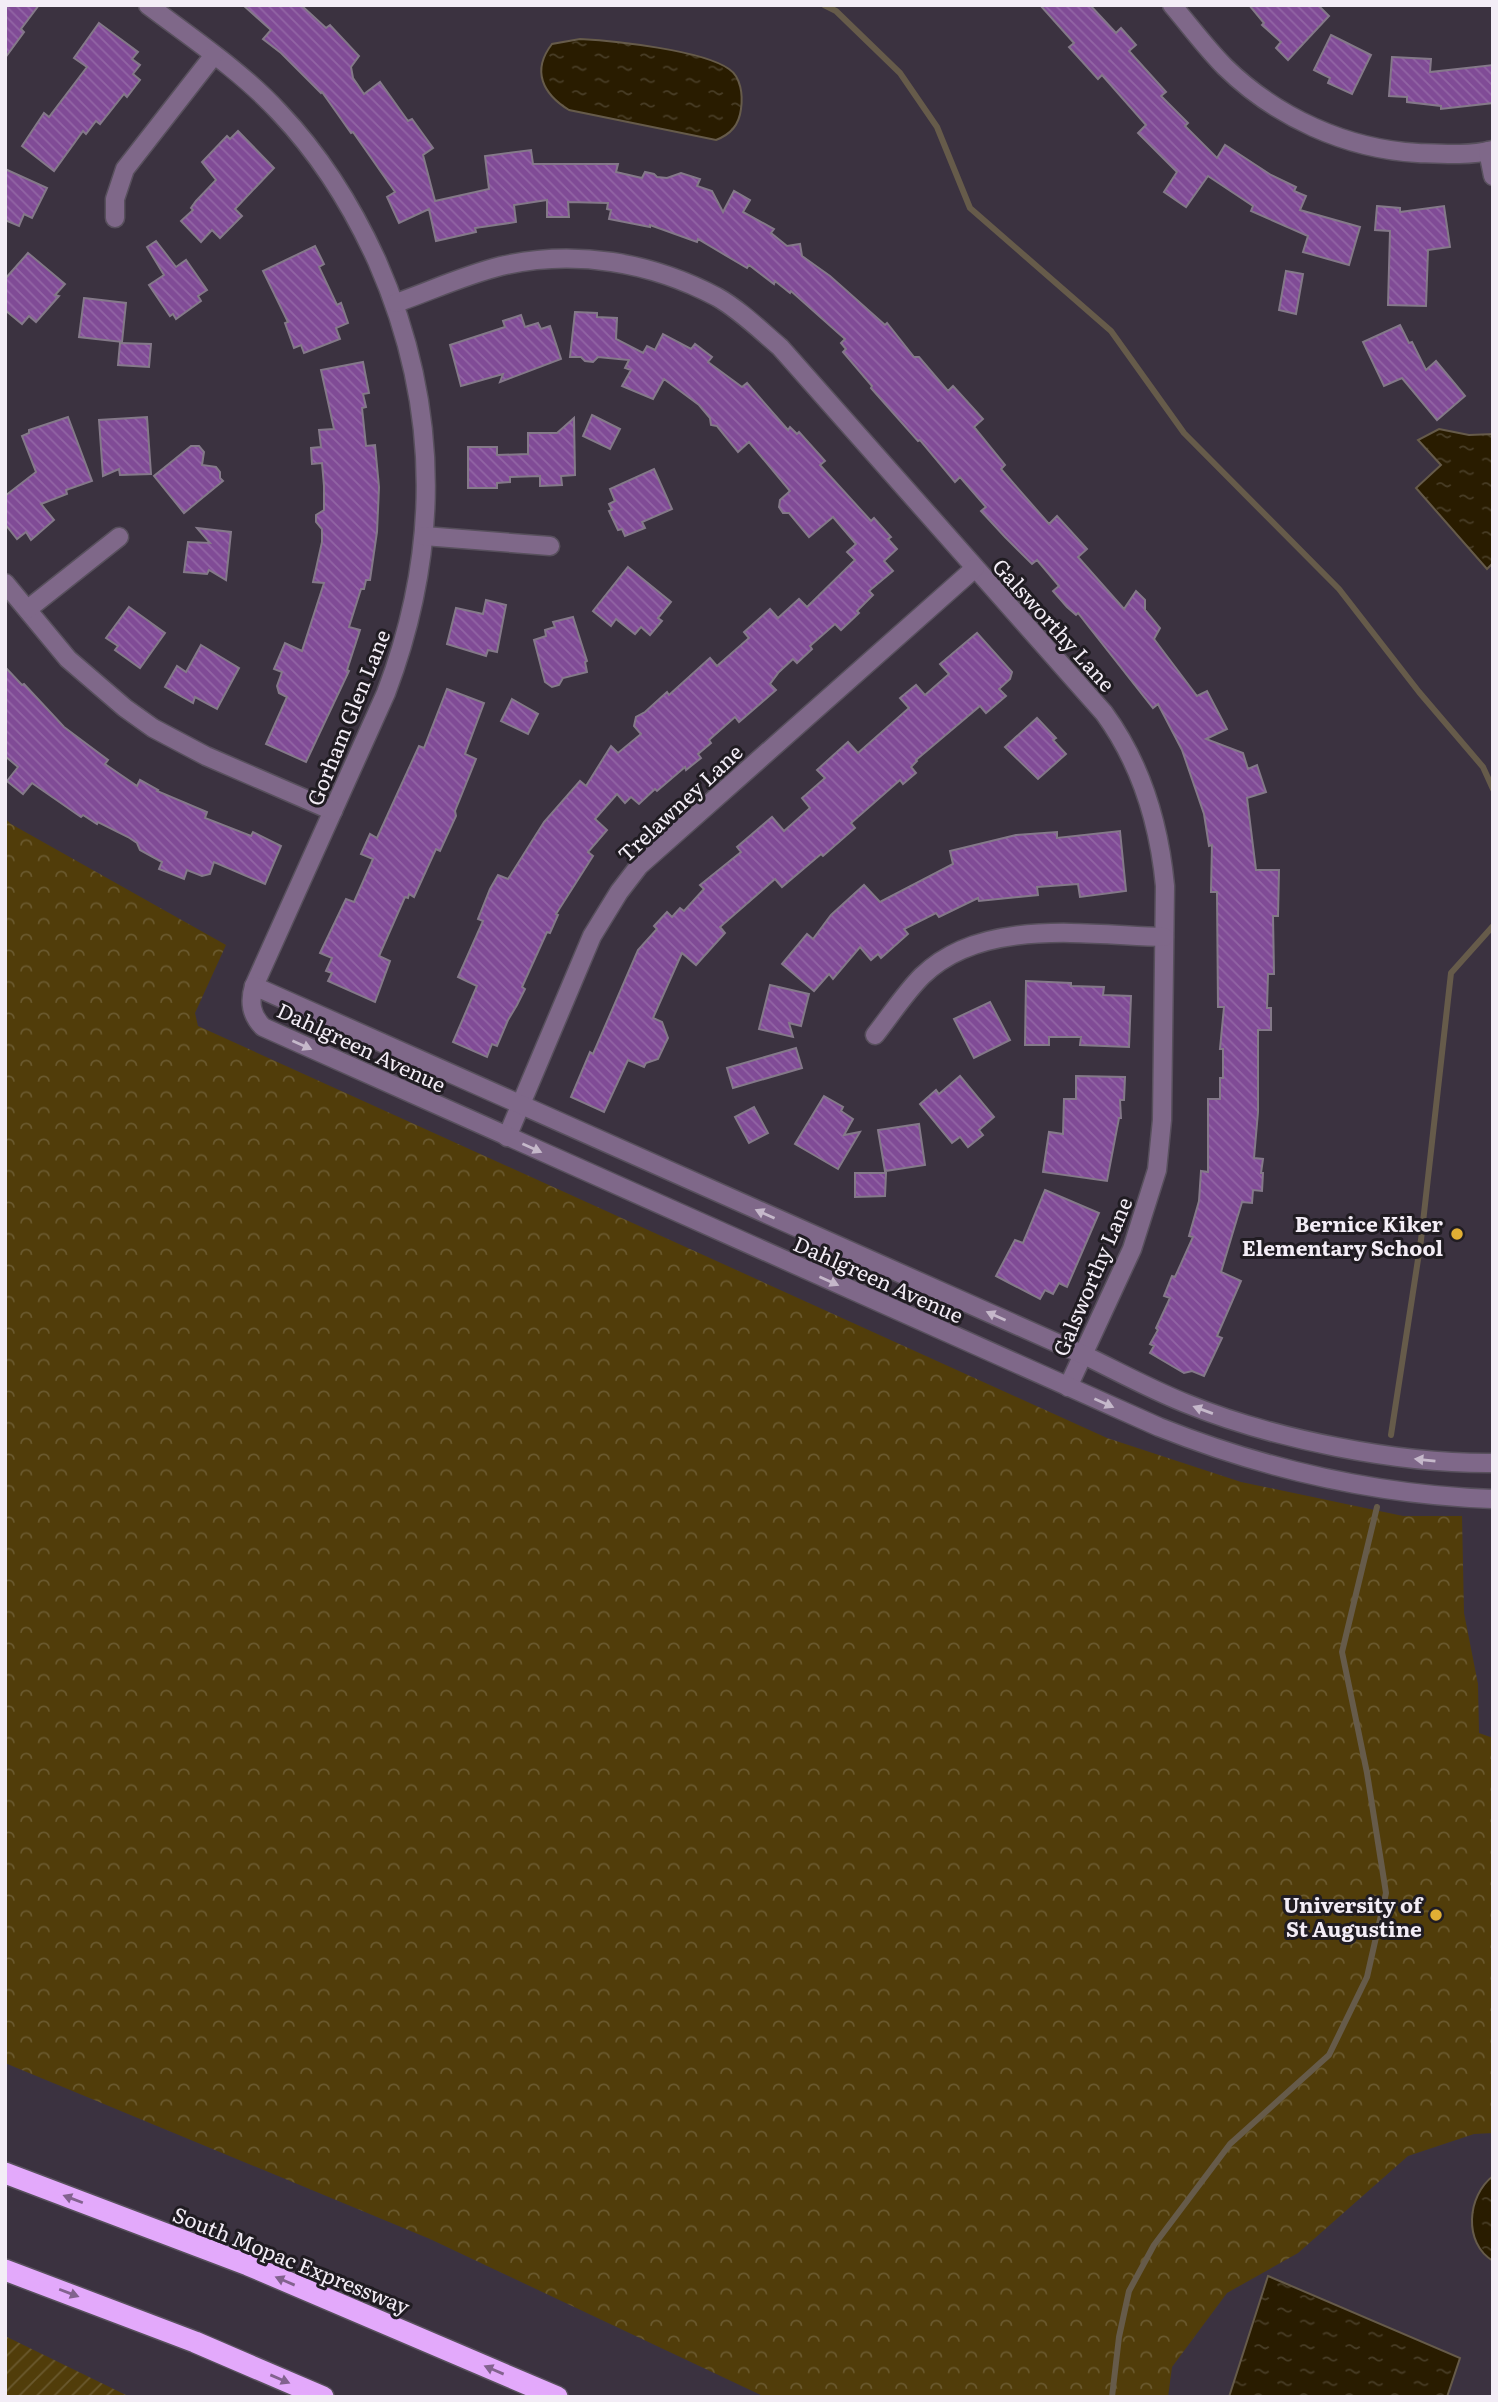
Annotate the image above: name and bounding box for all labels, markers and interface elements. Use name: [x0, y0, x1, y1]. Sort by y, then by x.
street label: Galsworthy Lane: [987, 550, 1123, 698]
street label: Gorham Glen Lane: [298, 624, 397, 810]
street label: Trelawney Lane: [610, 736, 748, 868]
street label: Dahlgreen Avenue: [272, 993, 452, 1099]
one-way arrow: [292, 1039, 312, 1051]
one-way arrow: [522, 1142, 542, 1154]
street label: Galsworthy Lane: [1044, 1192, 1139, 1360]
place label: Bernice Kiker Elementary School: [1242, 1207, 1444, 1262]
one-way arrow: [755, 1208, 776, 1219]
marker: Bernice Kiker Elementary School: [1449, 1226, 1465, 1242]
street label: Dahlgreen Avenue: [789, 1227, 969, 1329]
one-way arrow: [819, 1275, 839, 1287]
one-way arrow: [986, 1310, 1006, 1322]
one-way arrow: [1094, 1397, 1114, 1409]
one-way arrow: [1193, 1404, 1214, 1415]
one-way arrow: [1413, 1454, 1435, 1465]
place label: University of St Augustine: [1283, 1888, 1424, 1943]
marker: University of St Augustine: [1428, 1907, 1444, 1923]
one-way arrow: [62, 2193, 83, 2204]
street label: South Mopac Expressway: [169, 2197, 416, 2321]
one-way arrow: [274, 2275, 295, 2286]
one-way arrow: [59, 2288, 80, 2299]
one-way arrow: [484, 2364, 505, 2375]
one-way arrow: [270, 2373, 291, 2384]

